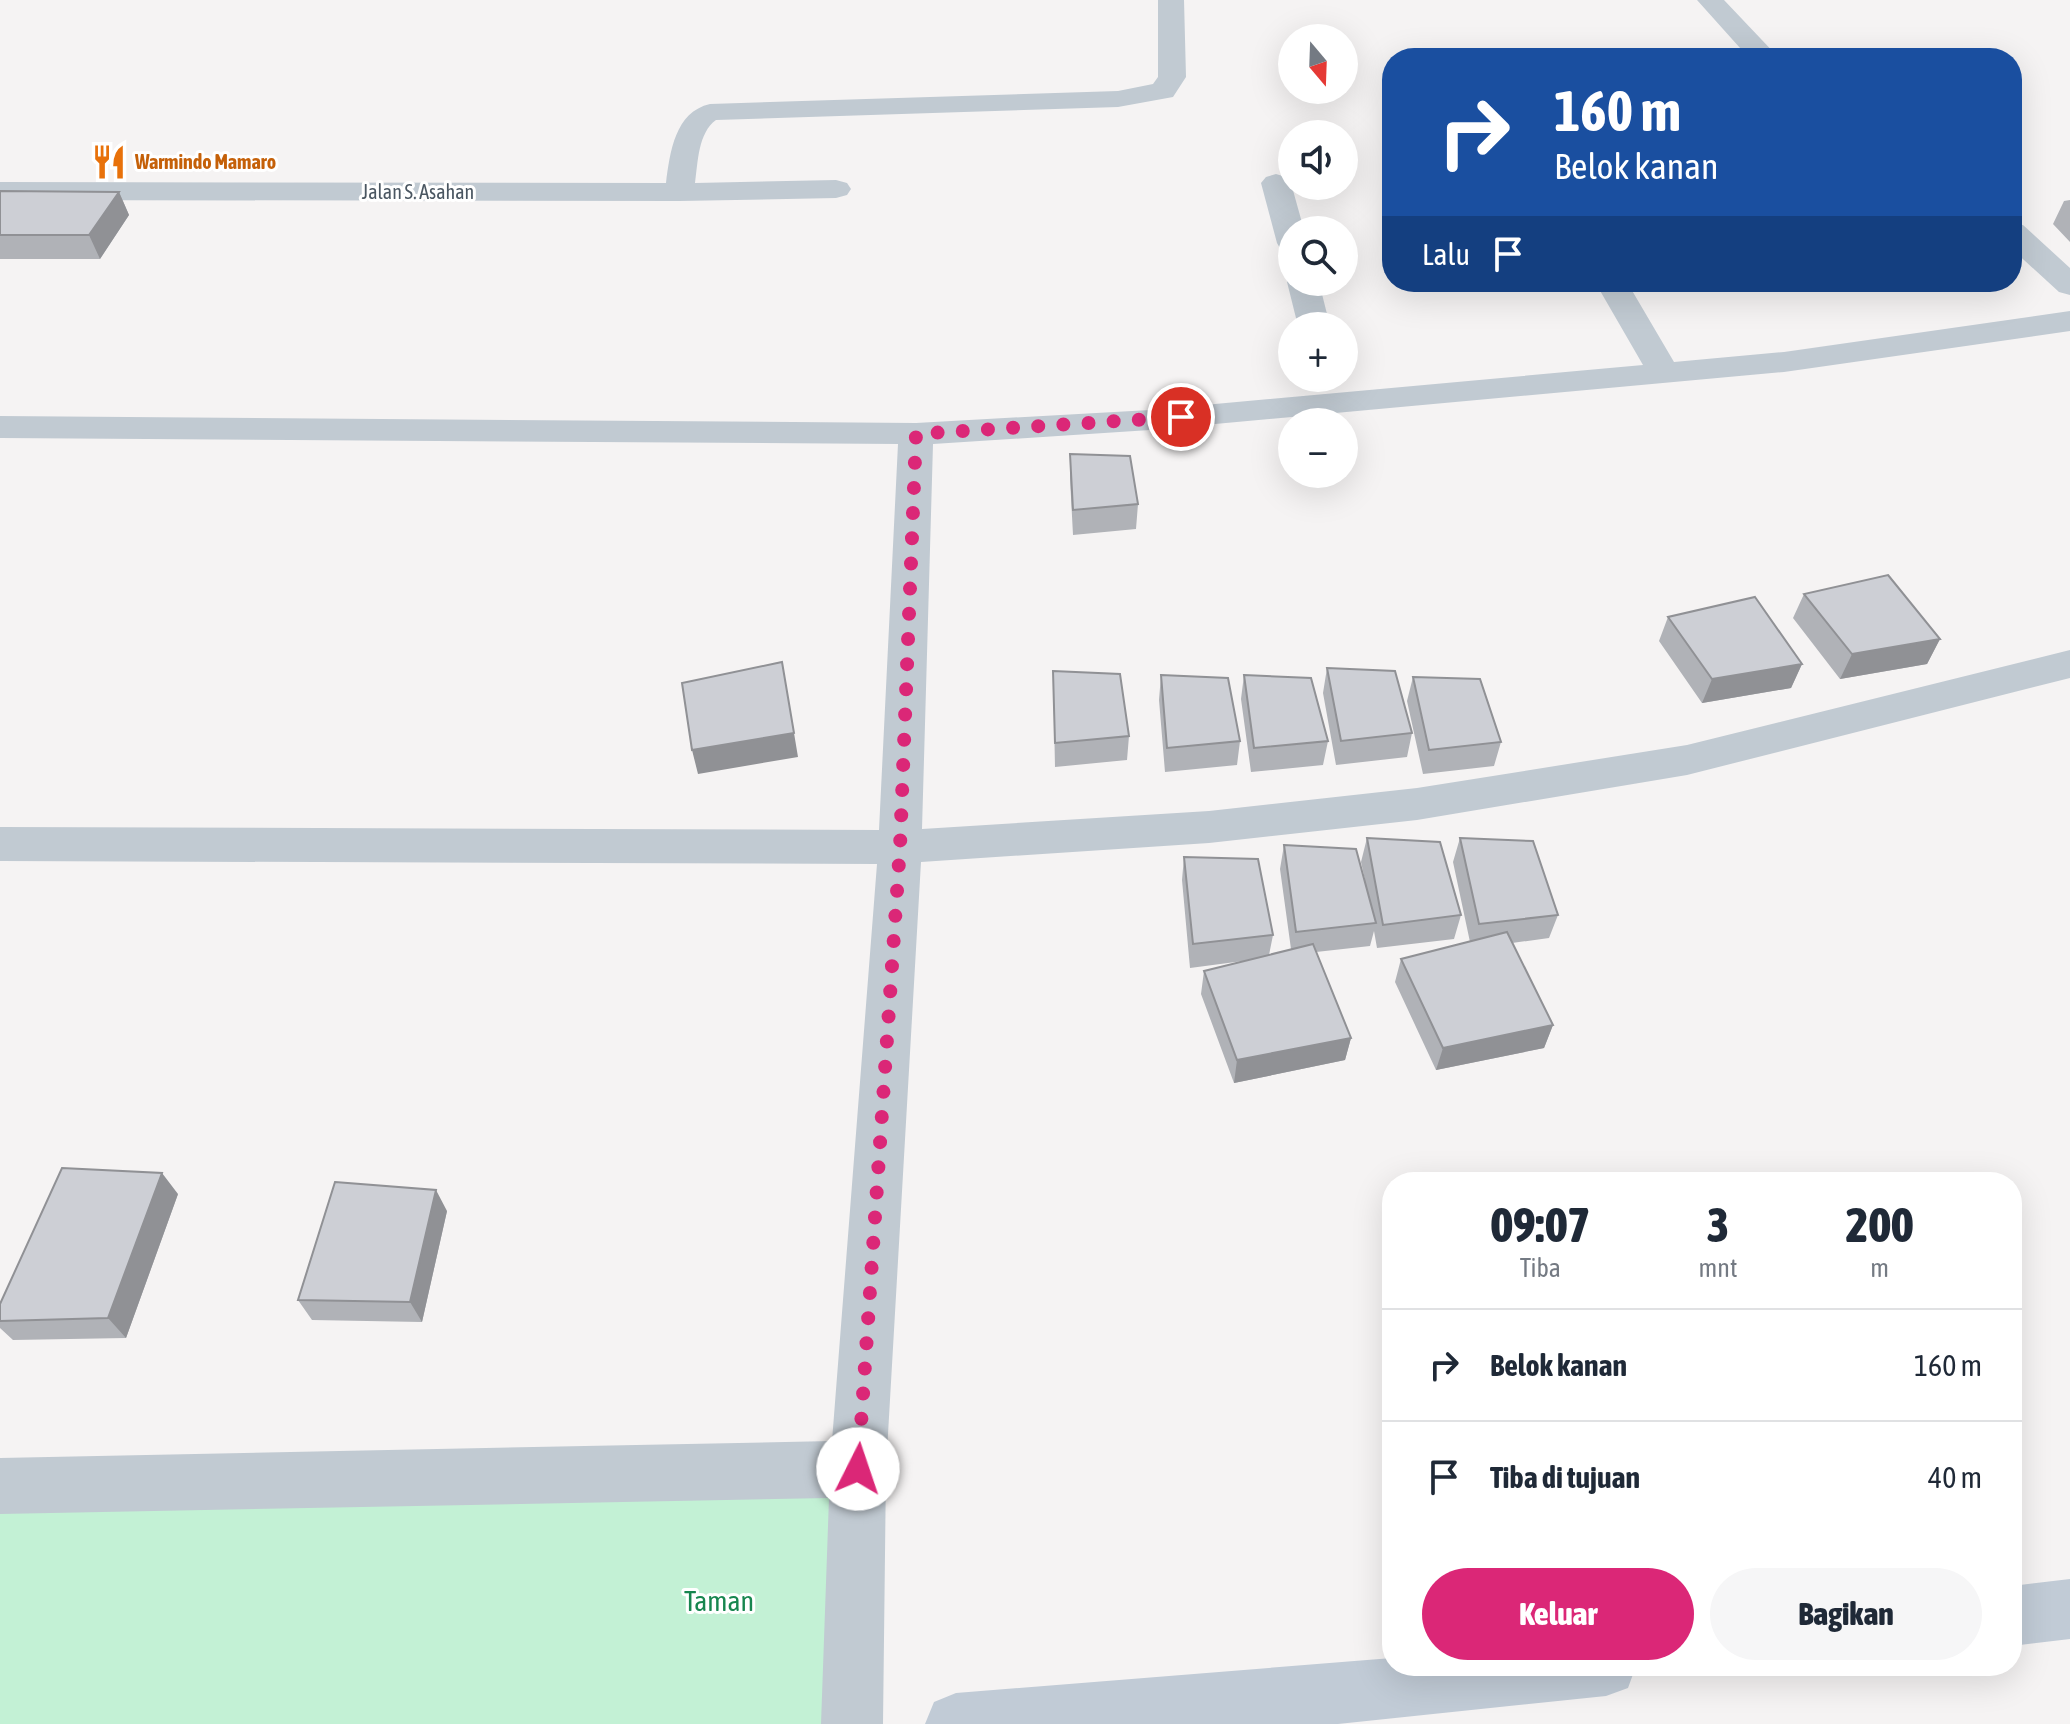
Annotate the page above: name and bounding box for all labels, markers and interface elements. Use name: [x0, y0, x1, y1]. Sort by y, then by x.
north arrow: [1278, 24, 1358, 104]
map controls: [1278, 24, 1358, 488]
text: 160 m: [1554, 79, 1681, 143]
icon: right: [1422, 80, 1526, 184]
button: sound: [1278, 120, 1358, 200]
restaurant icon: Warmindo Mamaro: [90, 143, 128, 181]
text: Belok kanan: [1554, 145, 1719, 187]
place label: Warmindo Mamaro: [134, 150, 276, 173]
street label: Jalan S. Asahan: [362, 180, 474, 203]
button: search: [1278, 216, 1358, 296]
icon: arrive: [1486, 232, 1530, 276]
text: Lalu: [1422, 237, 1470, 271]
button: +: [1278, 312, 1358, 392]
pin: [1147, 383, 1215, 451]
icon: arrive: [1159, 395, 1203, 439]
button: −: [1278, 408, 1358, 488]
text: 09:07: [1490, 1197, 1590, 1252]
text: 3: [1707, 1197, 1729, 1252]
text: 200: [1846, 1197, 1914, 1252]
text: Tiba: [1520, 1253, 1561, 1283]
text: mnt: [1699, 1253, 1737, 1283]
text: m: [1870, 1253, 1889, 1283]
icon: right: [1422, 1343, 1466, 1387]
text: Belok kanan: [1490, 1348, 1627, 1382]
text: 160 m: [1914, 1348, 1982, 1382]
position arrow: [816, 1427, 900, 1511]
icon: arrive: [1422, 1455, 1466, 1499]
text: Tiba di tujuan: [1490, 1460, 1640, 1494]
text: 40 m: [1928, 1460, 1982, 1494]
button: Keluar: [1422, 1568, 1694, 1660]
button: Bagikan: [1710, 1568, 1982, 1660]
park label: Taman: [684, 1585, 754, 1617]

